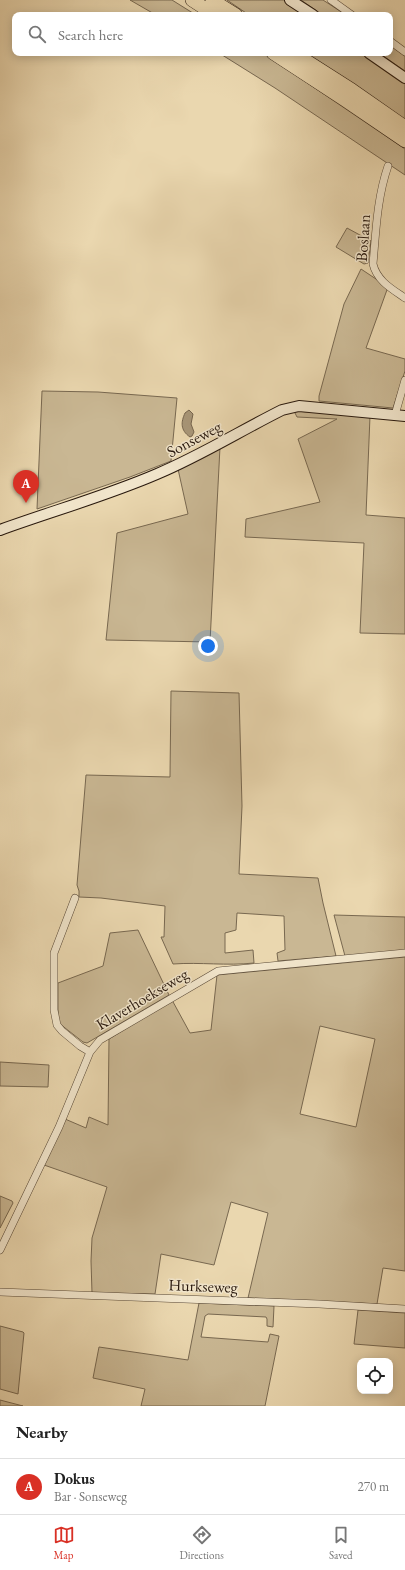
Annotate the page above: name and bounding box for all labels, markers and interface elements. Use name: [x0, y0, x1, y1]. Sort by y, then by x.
search box: [12, 12, 393, 56]
icon: search: [26, 23, 48, 45]
text: Search here: [58, 25, 123, 44]
street label: Boslaan: [351, 213, 375, 262]
street label: Sonseweg: [163, 415, 226, 462]
pin: A: [13, 470, 39, 503]
your location: [198, 636, 218, 656]
street label: Klaverhoekseweg: [92, 963, 193, 1035]
street label: Hurkseweg: [168, 1274, 239, 1298]
map controls: [357, 1358, 393, 1394]
button: locate: [357, 1358, 393, 1394]
text: Nearby: [16, 1421, 68, 1443]
text: Dokus: [54, 1469, 95, 1488]
text: A: [24, 1478, 34, 1495]
text: 270 m: [358, 1478, 389, 1495]
text: Bar · Sonseweg: [54, 1488, 127, 1505]
tab: Map: [53, 1524, 75, 1562]
tab: Directions: [180, 1524, 224, 1562]
tab: Saved: [329, 1524, 352, 1562]

